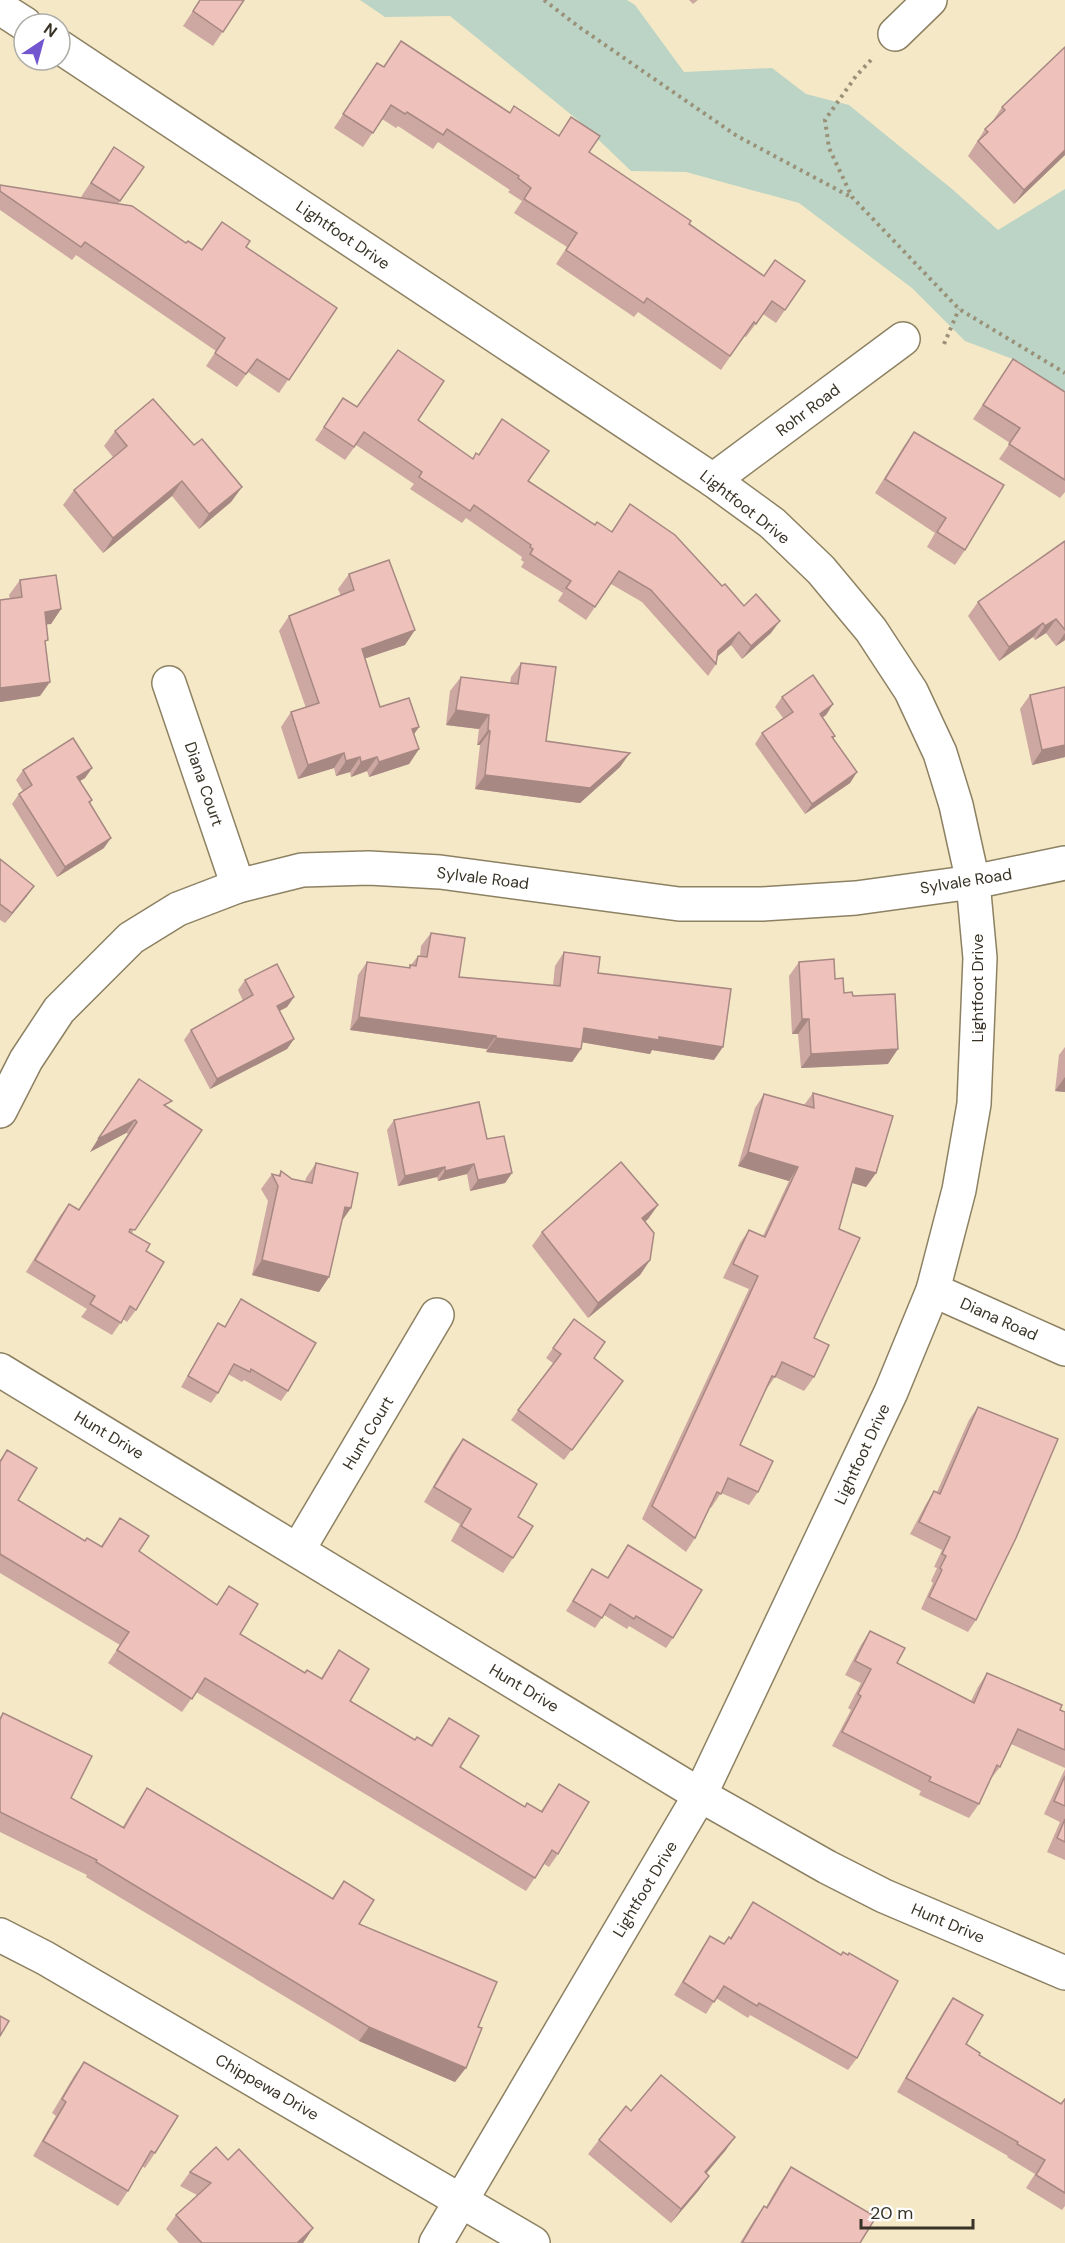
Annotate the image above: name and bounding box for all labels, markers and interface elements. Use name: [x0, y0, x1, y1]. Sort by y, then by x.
north arrow: [12, 12, 72, 72]
text: N: [40, 18, 61, 42]
street label: Lightfoot Drive: [292, 196, 394, 274]
street label: Rohr Road: [772, 379, 844, 441]
street label: Lightfoot Drive: [696, 465, 794, 549]
street label: Diana Court: [180, 739, 228, 829]
street label: Sylvale Road: [436, 862, 530, 894]
street label: Sylvale Road: [919, 863, 1013, 899]
street label: Lightfoot Drive: [967, 934, 988, 1042]
street label: Diana Road: [957, 1293, 1041, 1345]
street label: Hunt Court: [338, 1392, 398, 1474]
street label: Lightfoot Drive: [829, 1400, 895, 1508]
street label: Hunt Drive: [70, 1406, 148, 1464]
street label: Hunt Drive: [485, 1659, 563, 1717]
street label: Lightfoot Drive: [608, 1837, 682, 1941]
street label: Hunt Drive: [908, 1898, 988, 1948]
street label: Chippewa Drive: [211, 2049, 323, 2125]
scale bar: [861, 2192, 974, 2230]
text: 20 m: [870, 2201, 913, 2225]

